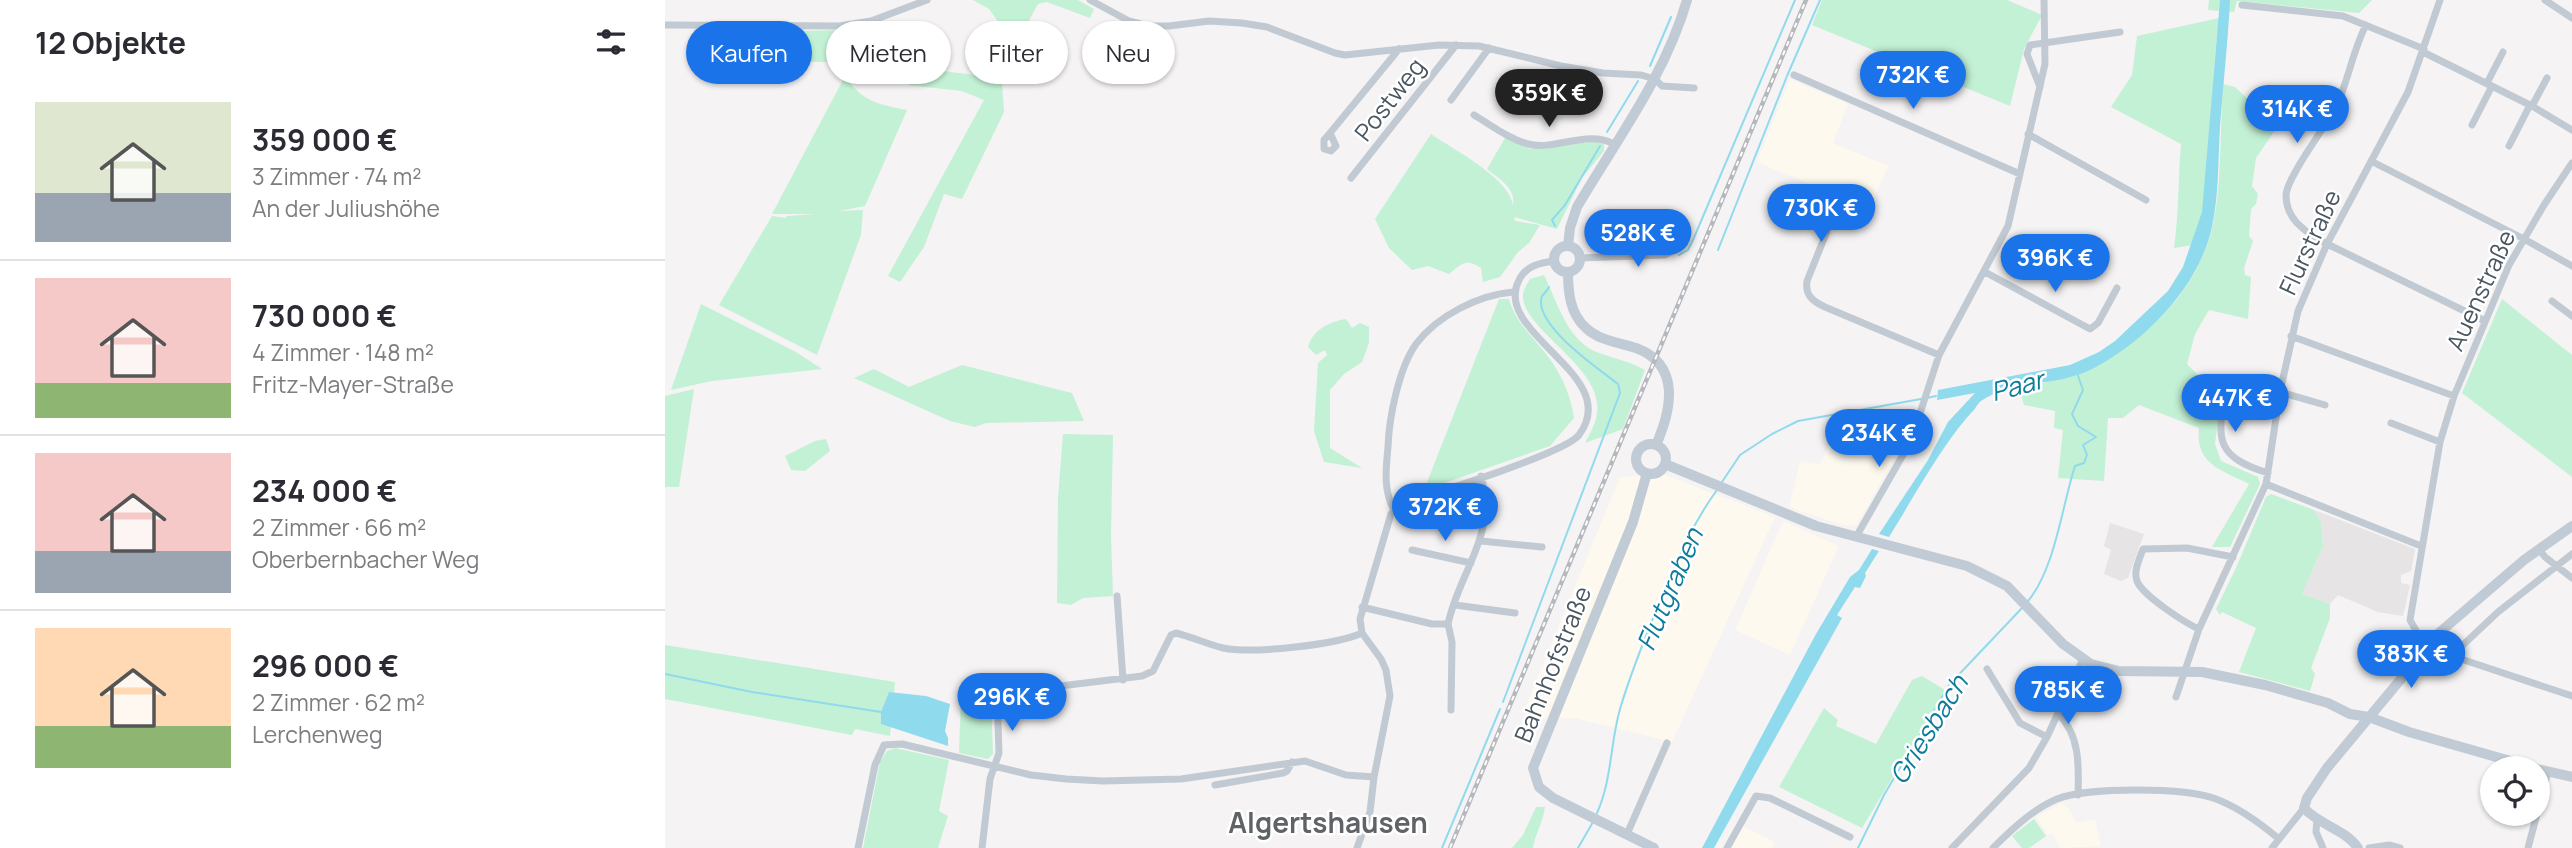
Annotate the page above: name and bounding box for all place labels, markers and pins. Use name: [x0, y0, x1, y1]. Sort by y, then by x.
pin: 732K €: [1856, 52, 1970, 111]
pin: 359K €: [1492, 69, 1606, 129]
pin: 314K €: [2240, 86, 2354, 145]
pin: 730K €: [1764, 184, 1878, 244]
pin: 528K €: [1581, 210, 1695, 269]
pin: 396K €: [1998, 234, 2112, 294]
pin: 447K €: [2178, 374, 2292, 434]
pin: 234K €: [1822, 410, 1936, 469]
pin: 372K €: [1388, 484, 1502, 543]
pin: 383K €: [2354, 630, 2468, 690]
pin: 785K €: [2011, 666, 2125, 726]
pin: 296K €: [955, 674, 1069, 733]

